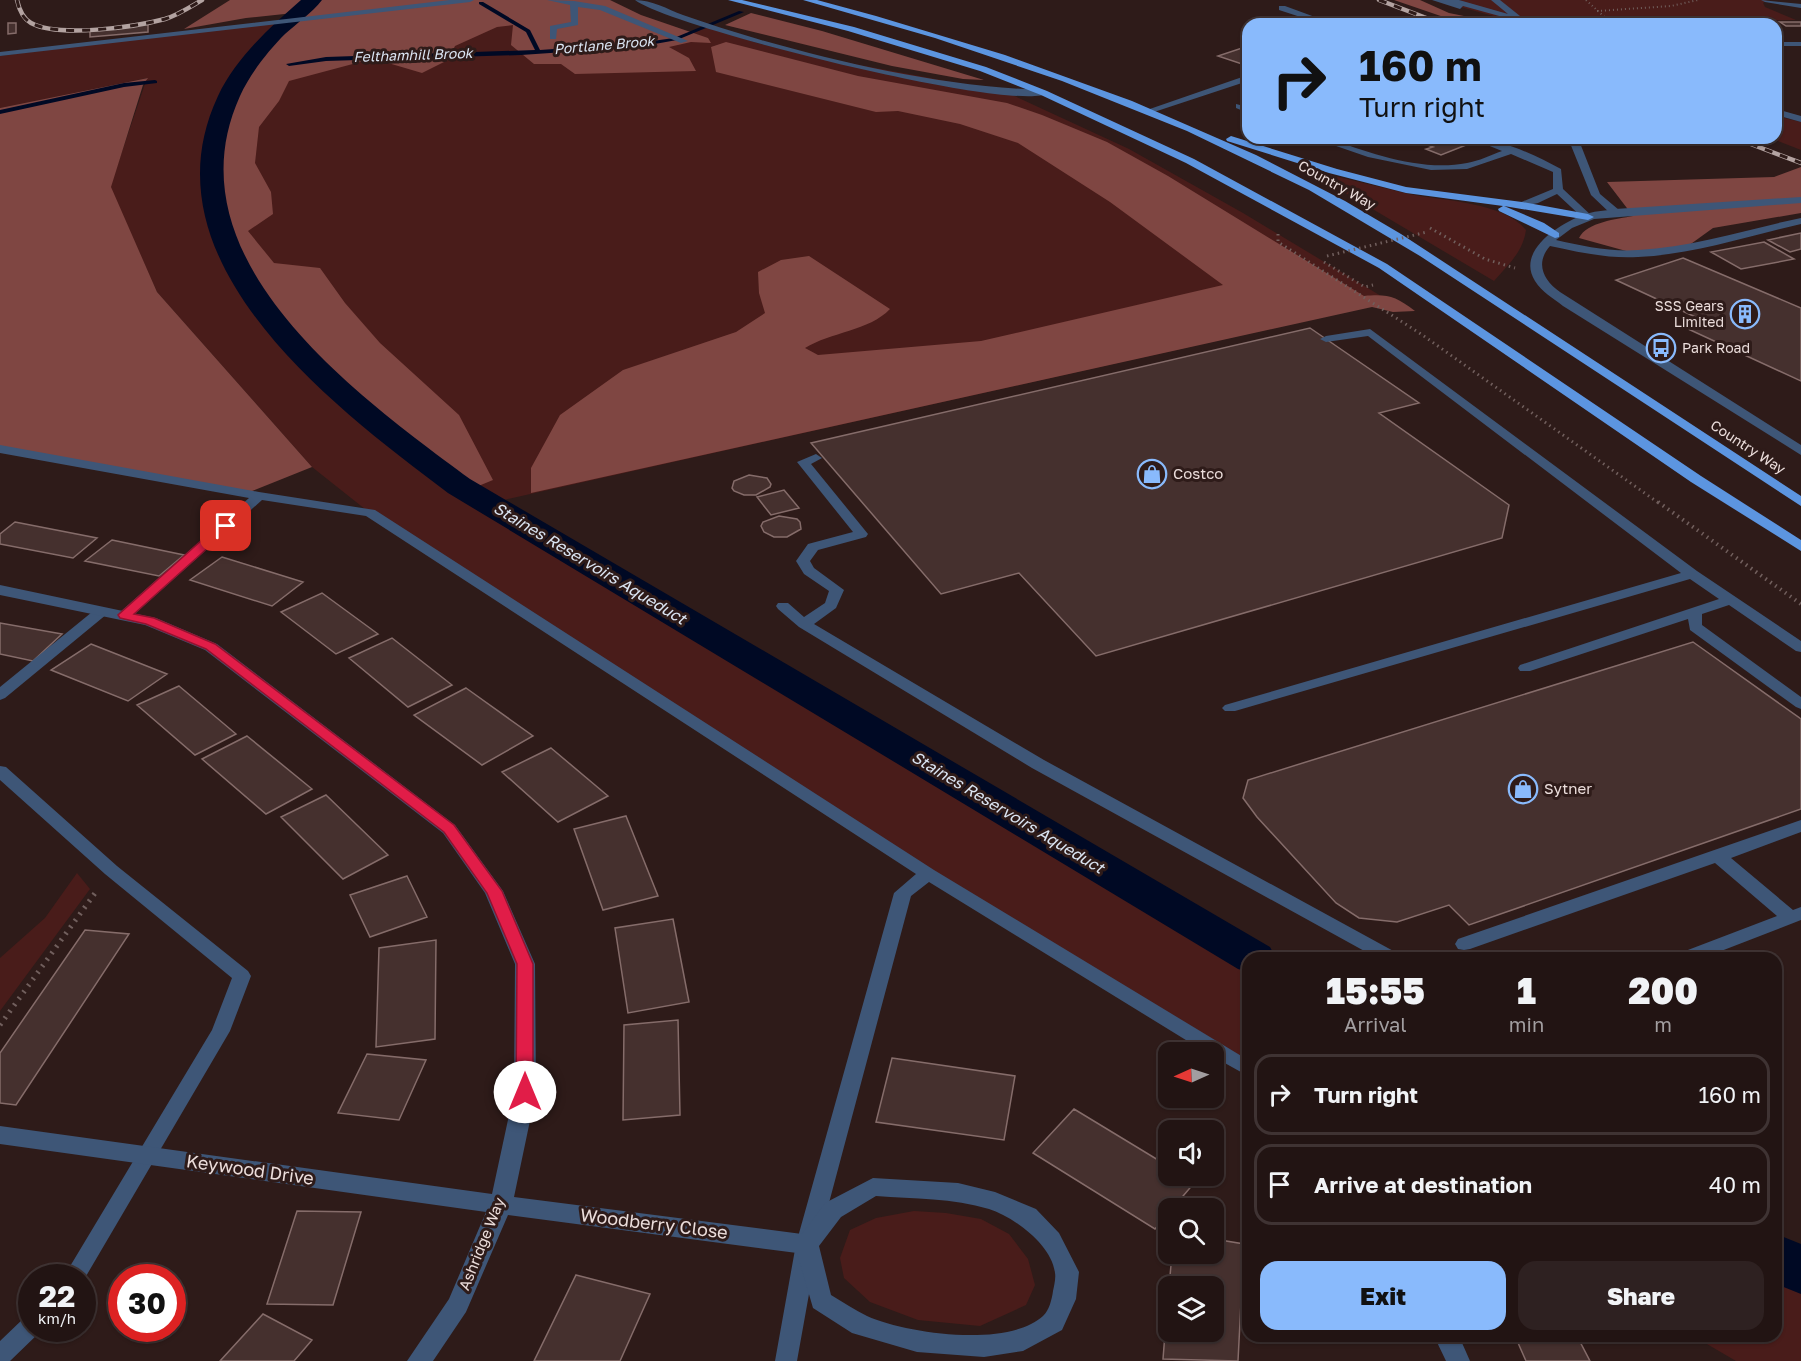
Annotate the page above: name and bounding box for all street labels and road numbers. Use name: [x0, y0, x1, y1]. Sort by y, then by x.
street label: Country Way: [1295, 156, 1379, 213]
street label: Country Way: [1708, 416, 1789, 477]
street label: Keywood Drive: [185, 1149, 315, 1189]
street label: Ashridge Way: [454, 1194, 508, 1293]
street label: Woodberry Close: [579, 1203, 729, 1243]

